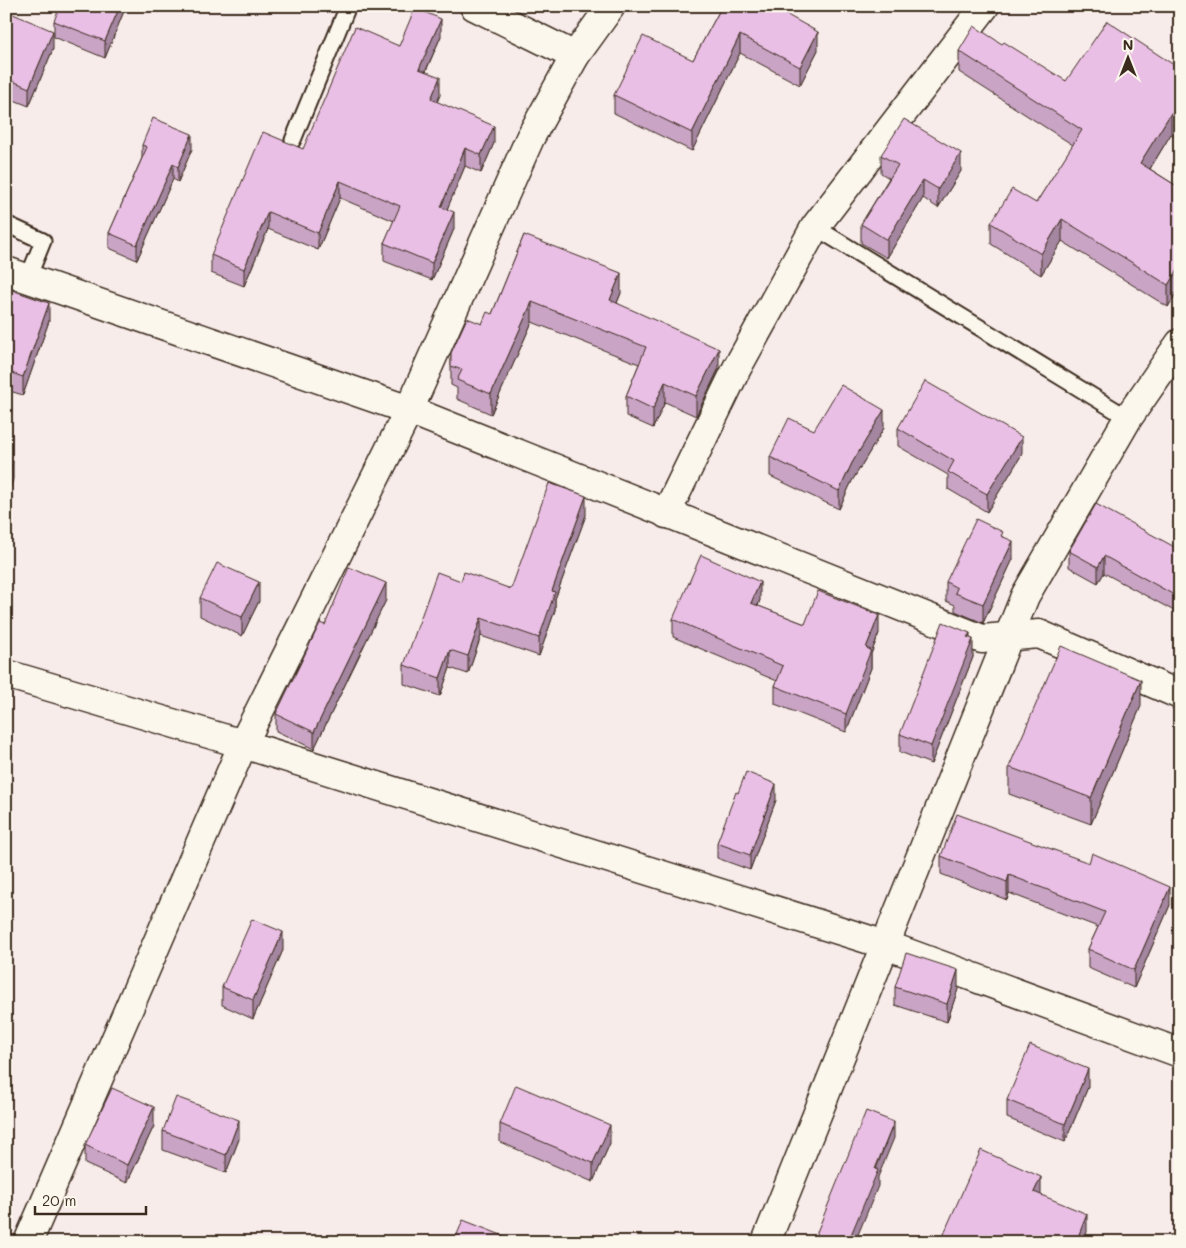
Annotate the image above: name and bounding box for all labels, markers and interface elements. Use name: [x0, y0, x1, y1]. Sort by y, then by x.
north arrow: [1104, 32, 1154, 82]
text: N: [1123, 35, 1133, 54]
scale bar: [35, 1183, 146, 1215]
text: 20 m: [42, 1190, 76, 1210]

